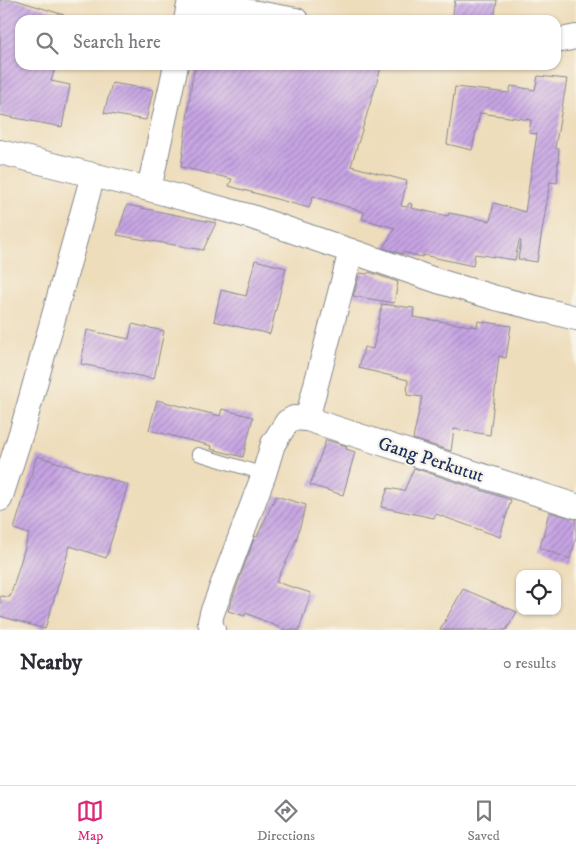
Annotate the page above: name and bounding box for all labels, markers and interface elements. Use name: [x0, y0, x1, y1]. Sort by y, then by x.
search box: [15, 15, 561, 70]
icon: search: [33, 29, 61, 57]
text: Search here: [73, 31, 161, 54]
street label: Gang Perkutut: [375, 432, 487, 488]
map controls: [516, 570, 561, 615]
button: locate: [516, 570, 561, 615]
text: Nearby: [20, 650, 82, 676]
text: 0 results: [503, 653, 556, 673]
tab: Map: [76, 797, 104, 845]
tab: Directions: [257, 797, 315, 845]
tab: Saved: [468, 797, 500, 845]

